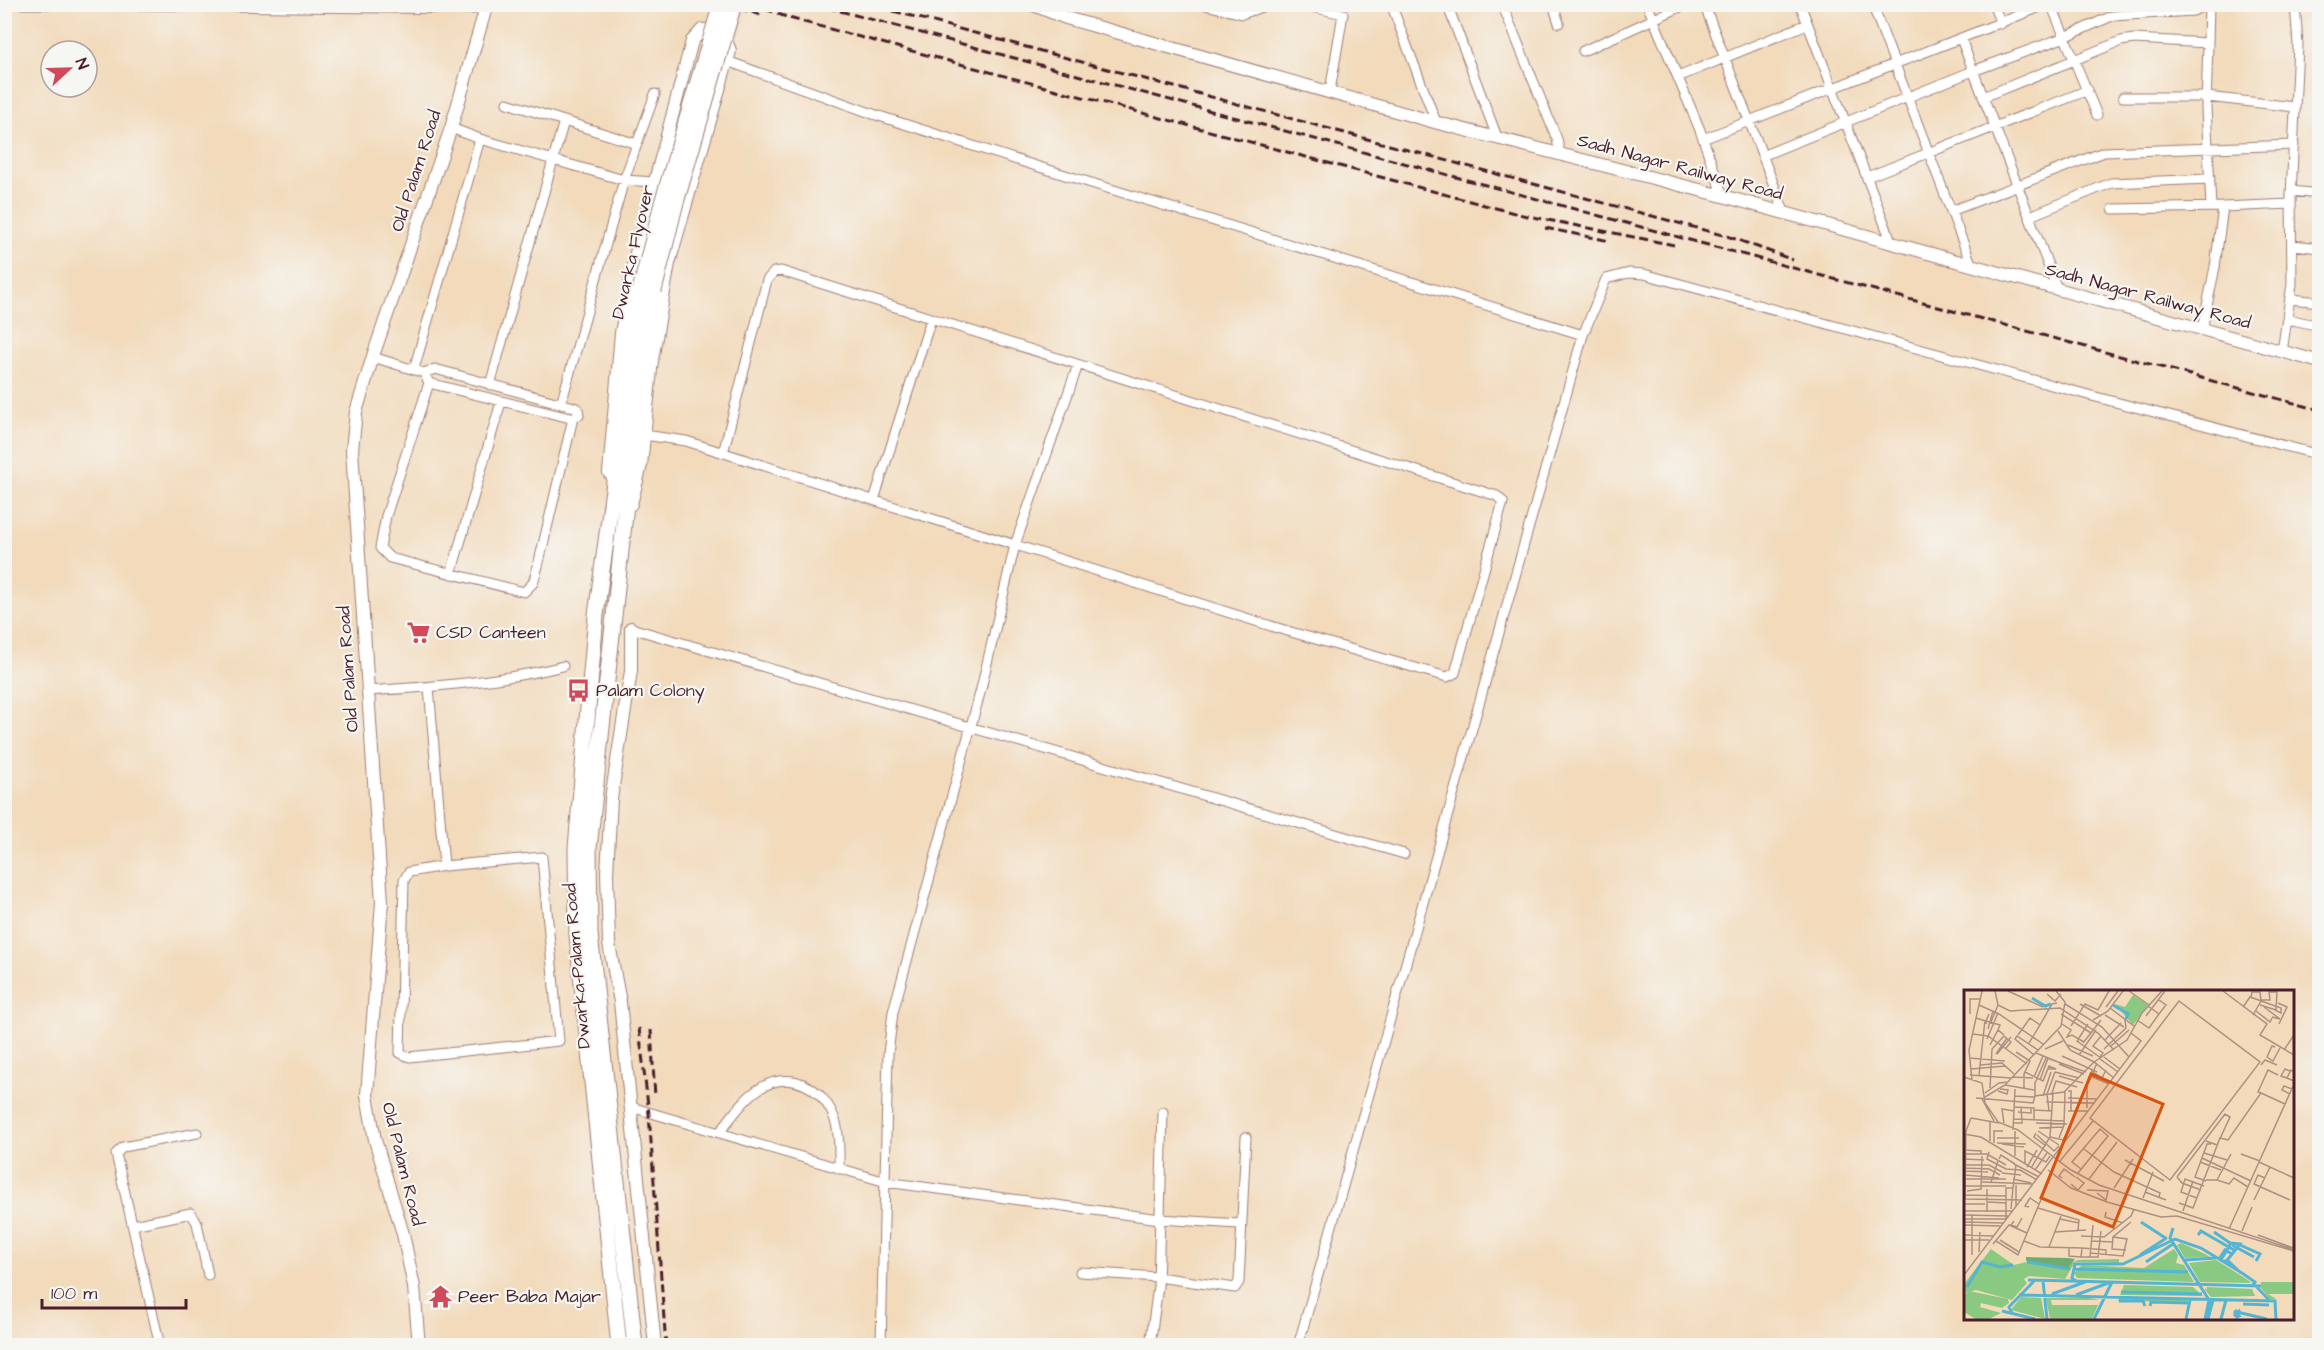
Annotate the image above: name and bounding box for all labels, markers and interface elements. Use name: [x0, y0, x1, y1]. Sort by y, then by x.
north arrow: [39, 39, 99, 99]
text: N: [70, 55, 94, 73]
street label: Old Palam Road: [385, 107, 447, 235]
street label: Sadh Nagar Railway Road: [1574, 128, 1786, 207]
street label: Dwarka Flyover: [605, 182, 662, 322]
street label: Sadh Nagar Railway Road: [2042, 257, 2254, 336]
street label: Old Palam Road: [331, 605, 365, 733]
supermarket icon: CSD Canteen: [405, 619, 431, 645]
place label: CSD Canteen: [436, 620, 546, 645]
bus stop icon: Palam Colony: [565, 677, 591, 703]
place label: Palam Colony: [596, 678, 705, 704]
street label: Dwarka-Palam Road: [557, 882, 597, 1050]
inset map: [1964, 990, 2294, 1320]
street label: Old Palam Road: [376, 1100, 430, 1228]
scale bar: [42, 1272, 186, 1310]
text: 100 m: [51, 1281, 97, 1306]
temple icon: Peer Baba Majar: [427, 1283, 453, 1309]
place label: Peer Baba Majar: [458, 1284, 601, 1309]

